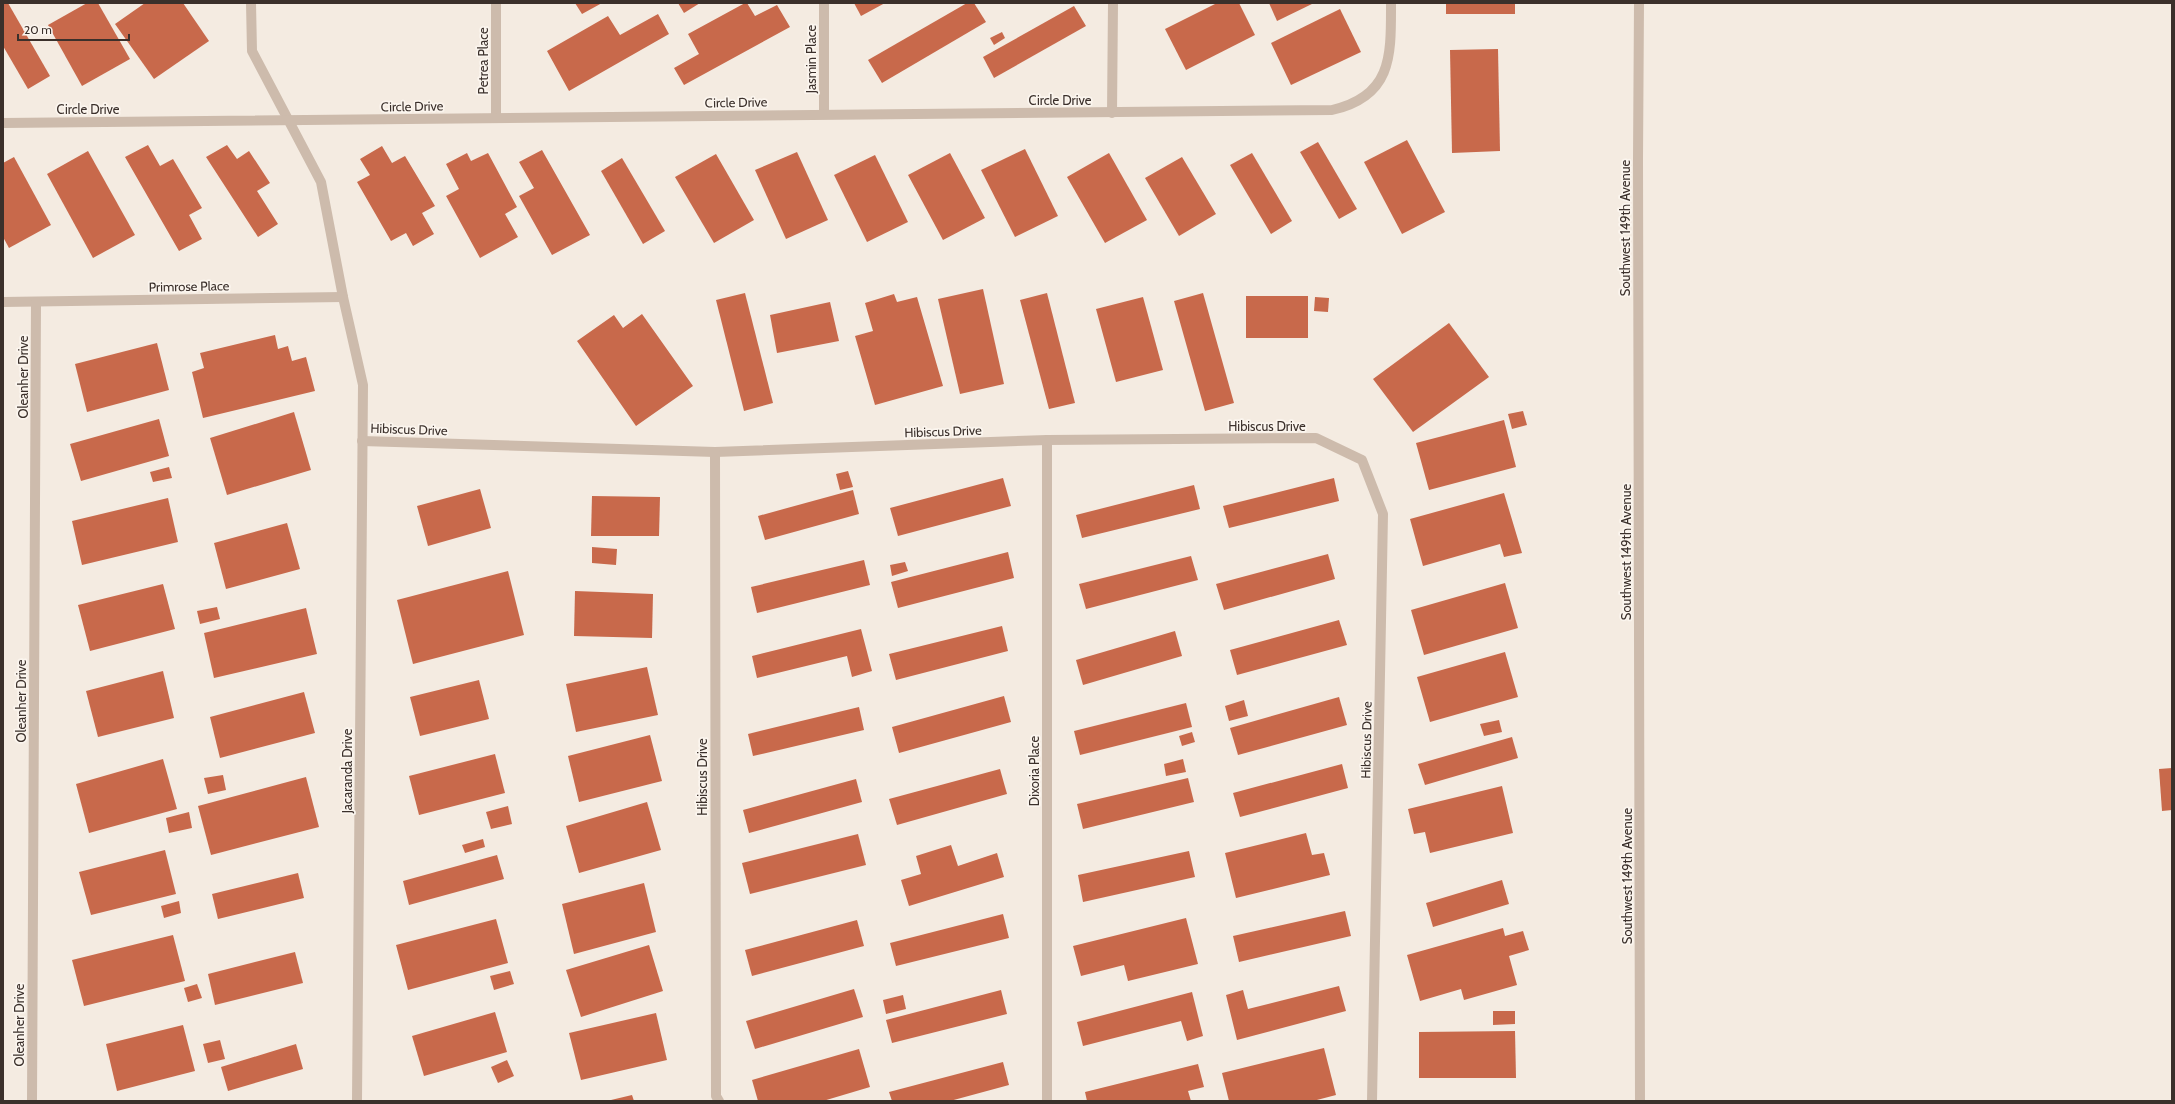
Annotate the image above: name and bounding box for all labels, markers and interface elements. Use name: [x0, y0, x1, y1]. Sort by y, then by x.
scale bar: [18, 16, 129, 42]
text: 20 m: [24, 22, 52, 37]
street label: Jasmin Place: [803, 25, 819, 94]
street label: Petrea Place: [475, 27, 491, 95]
street label: Circle Drive: [1029, 92, 1092, 108]
street label: Circle Drive: [704, 93, 768, 111]
street label: Circle Drive: [380, 97, 444, 115]
street label: Circle Drive: [57, 101, 120, 117]
street label: Southwest 149th Avenue: [1617, 160, 1633, 296]
street label: Primrose Place: [148, 277, 230, 295]
street label: Oleanher Drive: [15, 335, 31, 419]
street label: Hibiscus Drive: [1228, 418, 1306, 434]
street label: Hibiscus Drive: [370, 420, 448, 438]
street label: Hibiscus Drive: [904, 422, 982, 440]
street label: Southwest 149th Avenue: [1618, 484, 1634, 620]
street label: Oleanher Drive: [13, 659, 29, 743]
street label: Hibiscus Drive: [1357, 701, 1375, 779]
street label: Jacaranda Drive: [339, 728, 355, 814]
street label: Dixoria Place: [1026, 735, 1042, 806]
street label: Hibiscus Drive: [694, 738, 710, 816]
street label: Southwest 149th Avenue: [1619, 808, 1635, 944]
street label: Oleanher Drive: [11, 983, 27, 1067]

